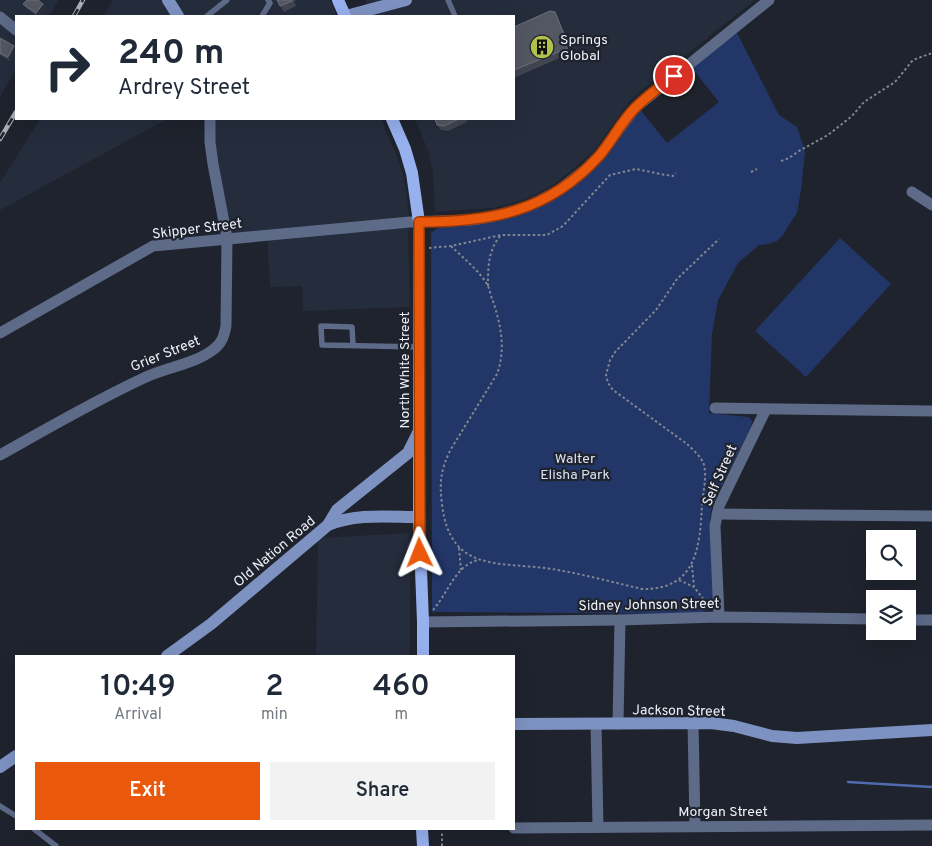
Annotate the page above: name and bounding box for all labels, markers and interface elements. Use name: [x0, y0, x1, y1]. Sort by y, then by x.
text: 240 m: [118, 32, 224, 76]
place label: Springs Global: [560, 32, 608, 65]
building icon: Springs Global: [529, 34, 555, 60]
icon: right: [35, 35, 100, 100]
pin: [653, 55, 695, 97]
icon: arrive: [660, 62, 688, 90]
text: Ardrey Street: [118, 75, 250, 102]
street label: Skipper Street: [151, 216, 243, 243]
street label: North White Street: [397, 312, 414, 428]
street label: Grier Street: [128, 333, 203, 376]
street label: Self Street: [699, 442, 742, 509]
park label: Walter Elisha Park: [540, 451, 610, 484]
street label: Old Nation Road: [231, 513, 319, 591]
position arrow: [393, 526, 445, 578]
map controls: [866, 530, 916, 640]
button: search: [866, 530, 916, 580]
button: layers: [866, 590, 916, 640]
street label: Sidney Johnson Street: [578, 596, 720, 615]
text: 10:49: [100, 669, 176, 706]
text: 2: [265, 669, 284, 706]
text: 460: [373, 669, 430, 706]
street label: Jackson Street: [632, 702, 726, 721]
text: Arrival: [114, 705, 162, 725]
text: min: [261, 705, 288, 725]
text: m: [395, 705, 408, 725]
button: Exit: [35, 762, 260, 820]
button: Share: [270, 762, 495, 820]
street label: Morgan Street: [678, 804, 768, 821]

